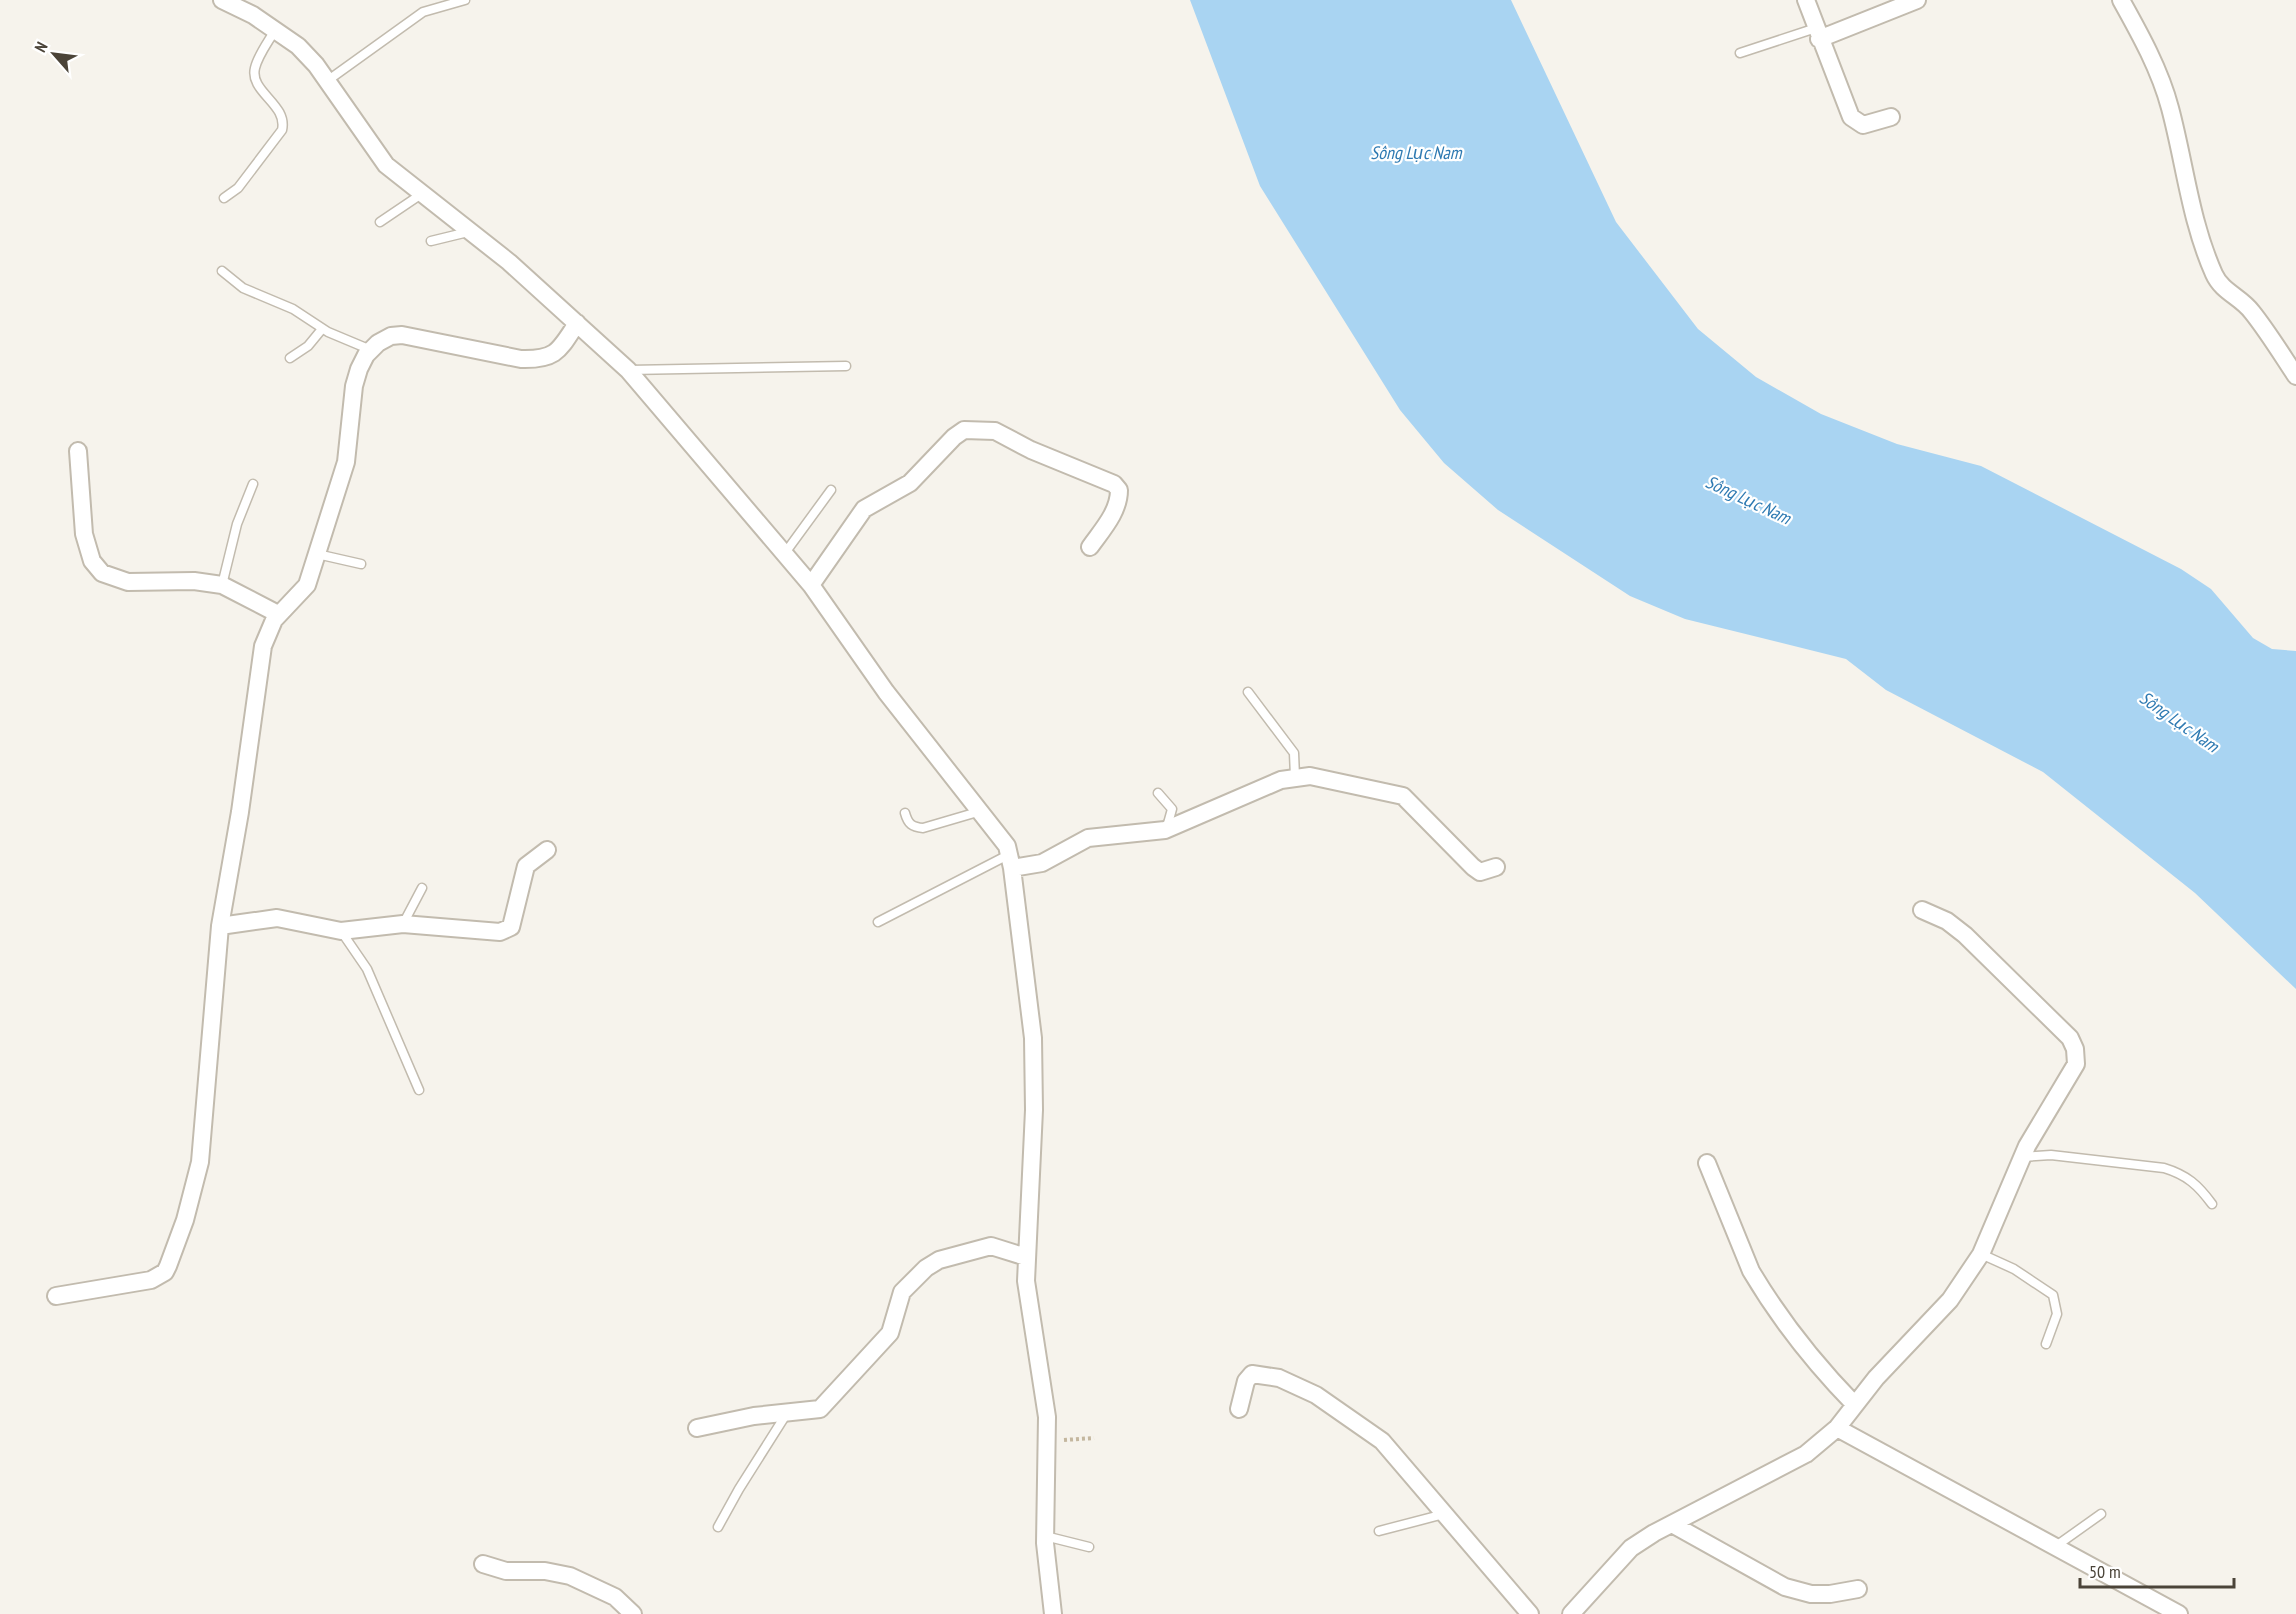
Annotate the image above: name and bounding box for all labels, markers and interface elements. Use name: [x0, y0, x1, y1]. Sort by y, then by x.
north arrow: [24, 24, 84, 84]
text: N: [30, 38, 52, 55]
water label: Sông Lục Nam: [1371, 141, 1463, 164]
water label: Sông Lục Nam: [1702, 470, 1795, 530]
water label: Sông Lục Nam: [2135, 686, 2224, 758]
scale bar: [2080, 1551, 2234, 1589]
text: 50 m: [2089, 1560, 2121, 1583]

